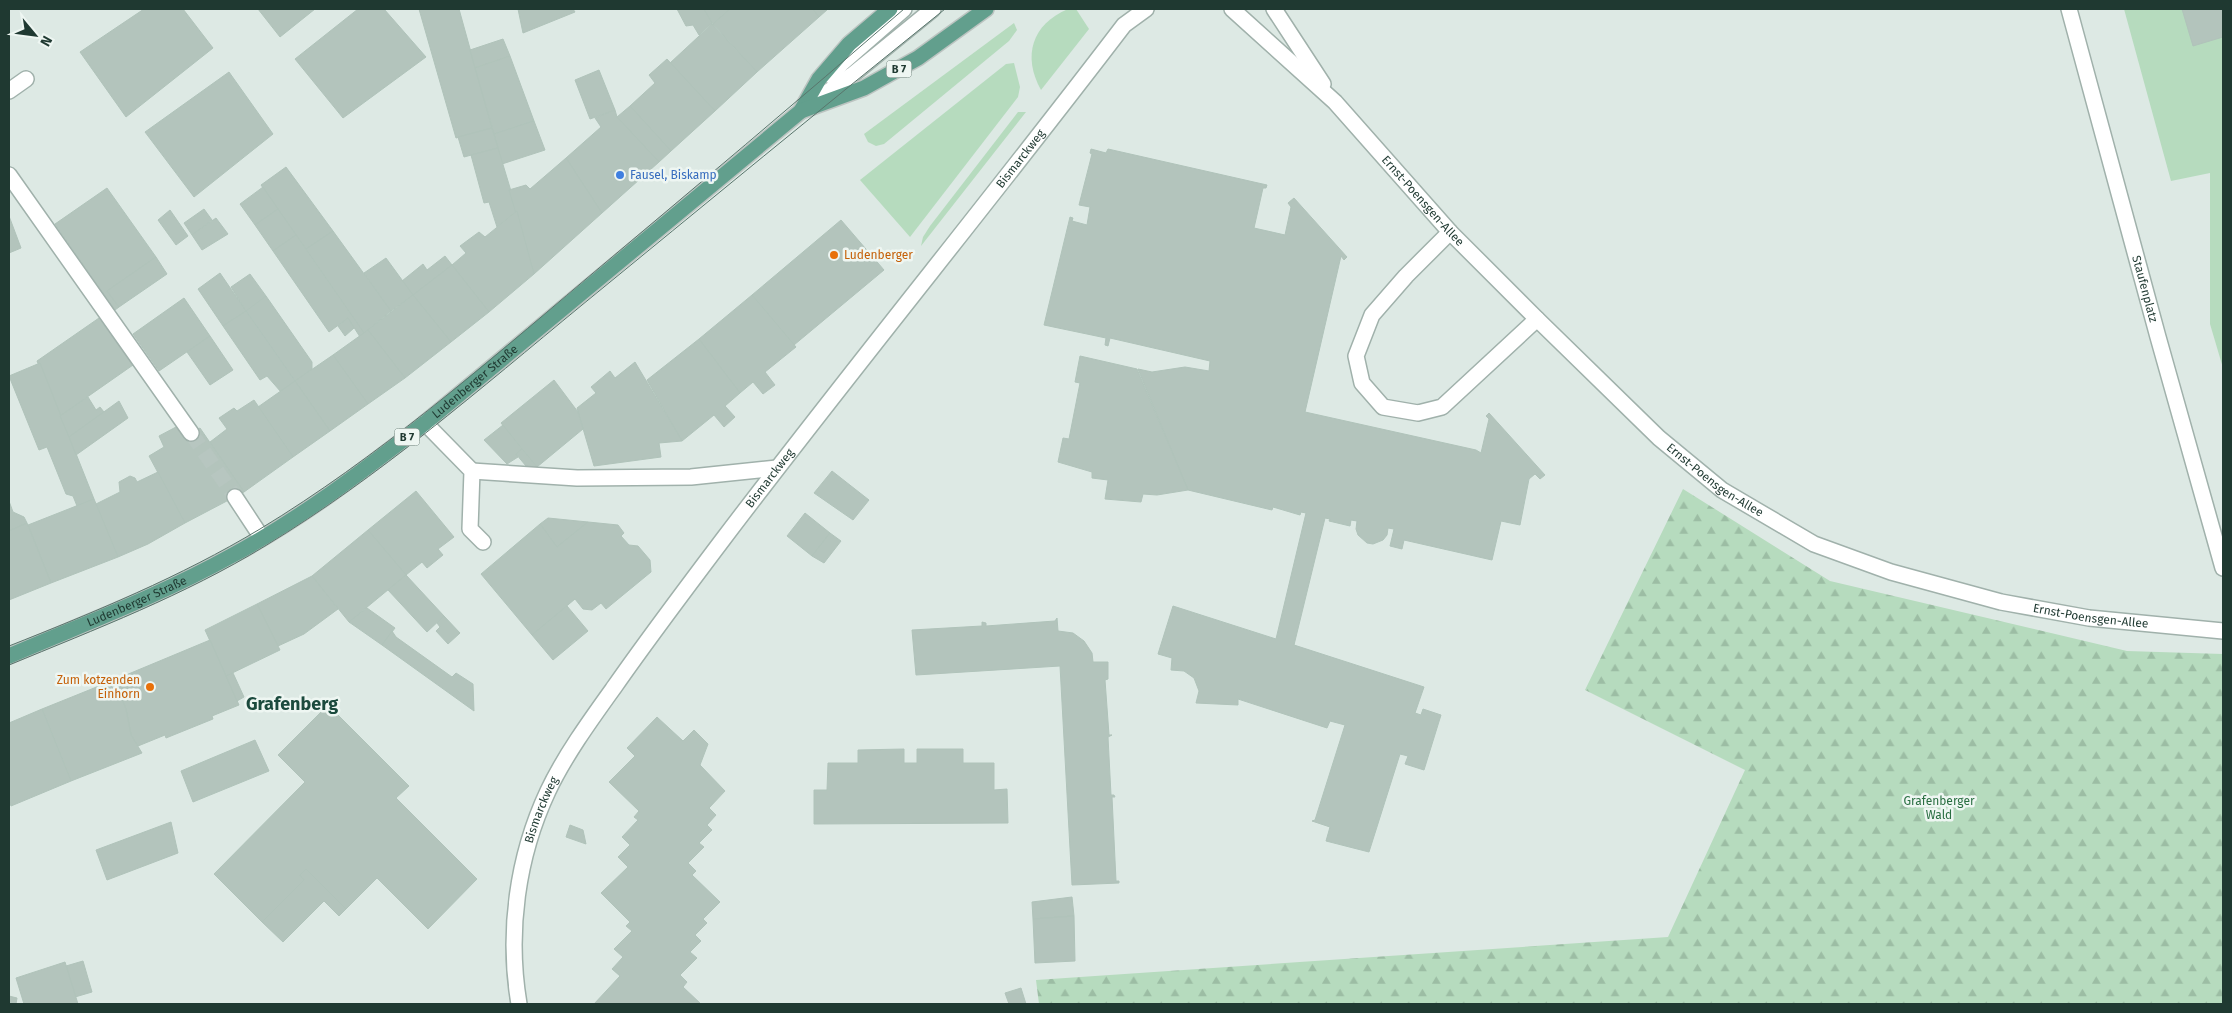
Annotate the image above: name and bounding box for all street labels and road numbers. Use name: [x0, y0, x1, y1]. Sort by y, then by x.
road number: B 7: [886, 61, 912, 78]
street label: Bismarckweg: [993, 126, 1048, 191]
street label: Ernst-Poensgen-Allee: [1379, 153, 1467, 249]
street label: Staufenplatz: [2129, 254, 2161, 324]
street label: Ludenberger Straße: [429, 342, 521, 421]
road number: B 7: [394, 428, 420, 446]
street label: Ernst-Poensgen-Allee: [1664, 440, 1766, 520]
street label: Bismarckweg: [743, 445, 797, 510]
street label: Ludenberger Straße: [85, 573, 189, 629]
street label: Ernst-Poensgen-Allee: [2032, 601, 2149, 631]
street label: Bismarckweg: [522, 774, 561, 845]

